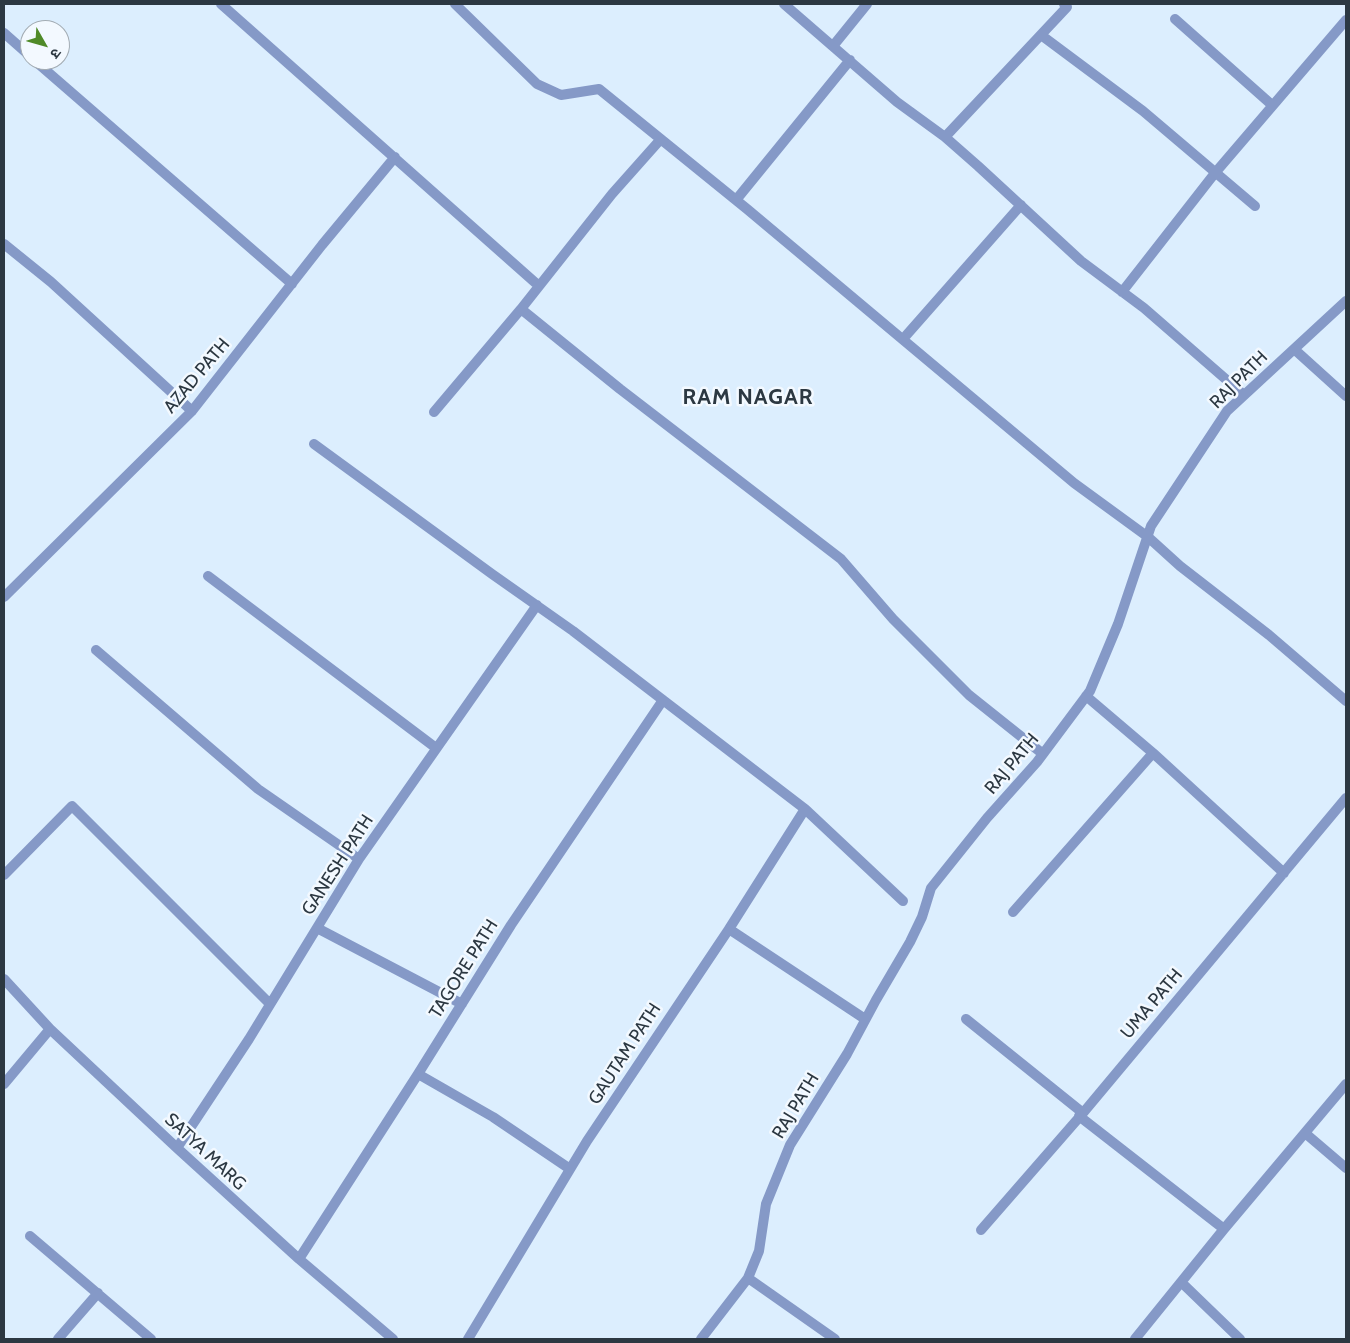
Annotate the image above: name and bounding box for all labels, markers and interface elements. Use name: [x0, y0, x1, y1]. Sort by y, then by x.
north arrow: [20, 20, 70, 70]
text: उ: [46, 45, 66, 62]
street label: AZAD PATH: [159, 334, 235, 418]
street label: RAJ PATH: [1206, 347, 1272, 413]
district label: RAM NAGAR: [681, 385, 815, 411]
street label: RAJ PATH: [980, 729, 1044, 799]
street label: GANESH PATH: [298, 811, 378, 919]
street label: TAGORE PATH: [425, 916, 503, 1022]
street label: UMA PATH: [1117, 965, 1187, 1043]
street label: GAUTAM PATH: [584, 999, 666, 1109]
street label: RAJ PATH: [768, 1069, 824, 1143]
street label: SATYA MARG: [160, 1109, 250, 1195]

